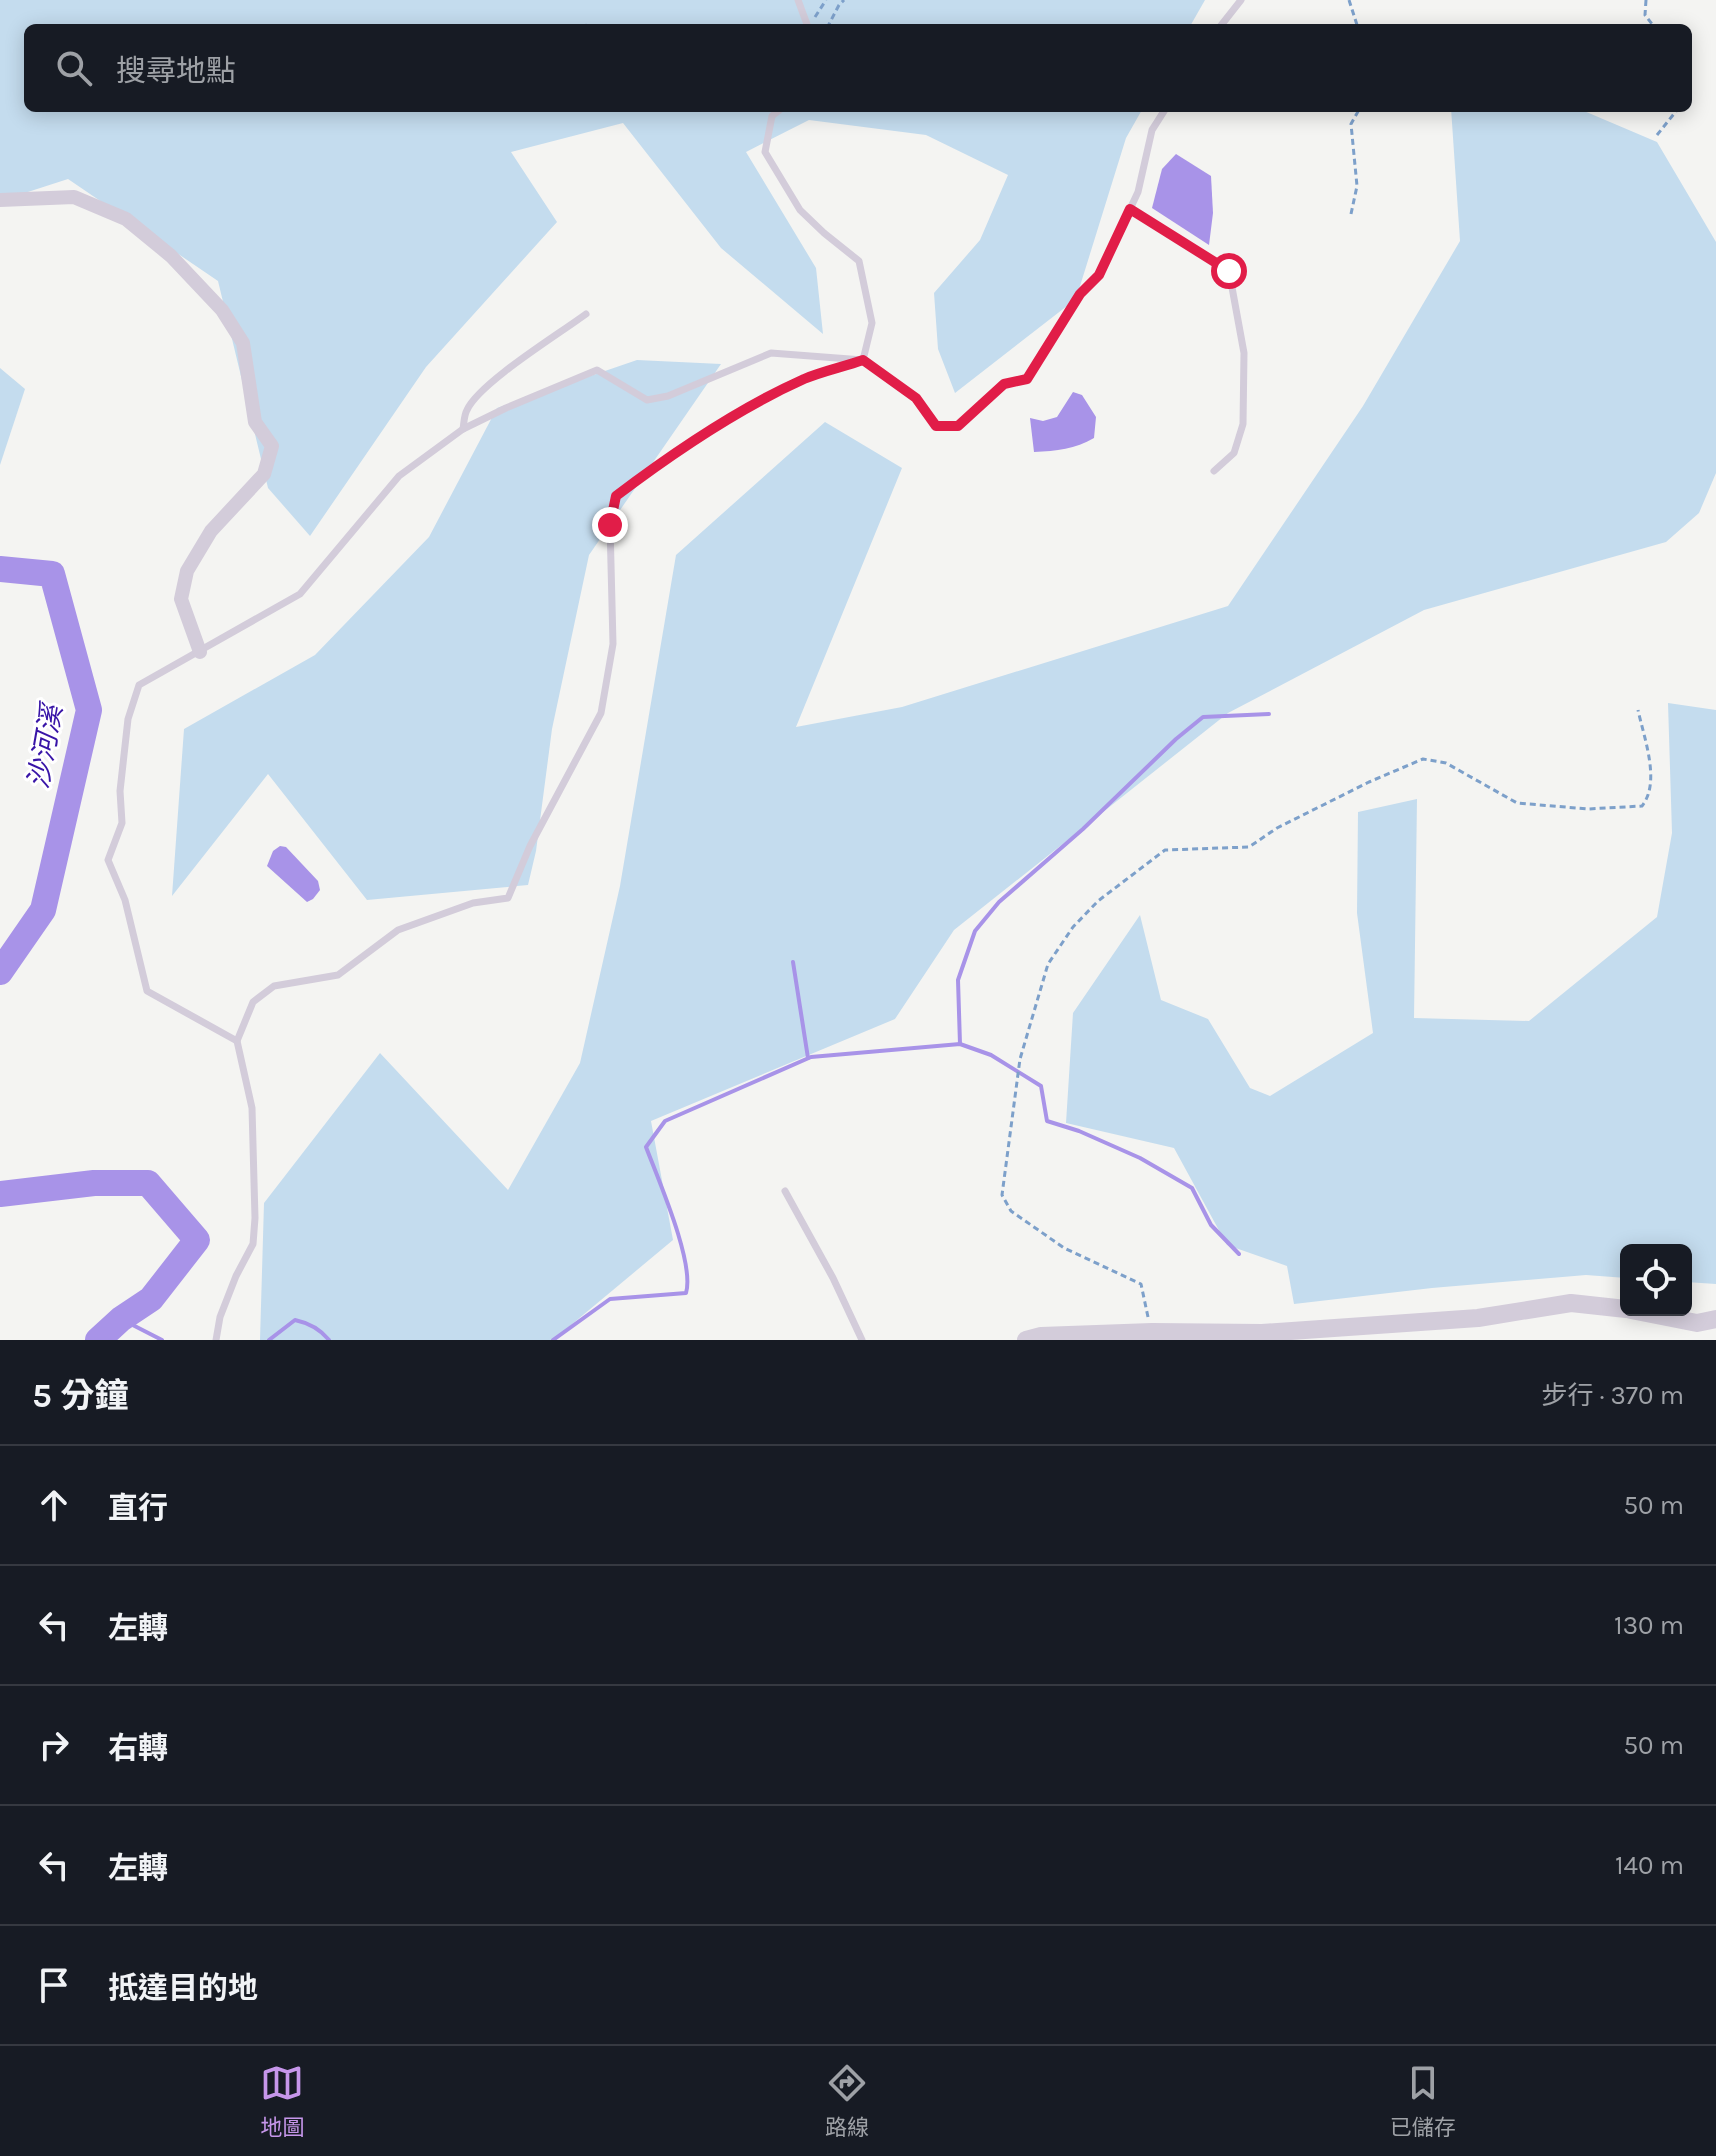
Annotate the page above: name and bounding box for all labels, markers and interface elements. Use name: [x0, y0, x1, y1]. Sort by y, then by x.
search box: [24, 24, 1692, 112]
icon: search: [52, 46, 96, 90]
text: 搜尋地點: [116, 53, 236, 89]
route start: [1211, 253, 1247, 289]
route end: [592, 507, 628, 543]
water label: 沙河溪: [21, 699, 69, 791]
map controls: [1620, 1244, 1692, 1316]
button: locate: [1620, 1244, 1692, 1316]
text: 5 分鐘: [32, 1376, 128, 1416]
text: 步行 · 370 m: [1542, 1380, 1684, 1411]
icon: ahead: [32, 1483, 76, 1527]
text: 直行: [108, 1490, 168, 1526]
text: 50 m: [1623, 1490, 1684, 1521]
icon: left: [32, 1603, 76, 1647]
text: 左轉: [108, 1610, 168, 1646]
text: 130 m: [1614, 1610, 1684, 1641]
icon: right: [32, 1723, 76, 1767]
text: 右轉: [108, 1730, 168, 1766]
text: 50 m: [1623, 1730, 1684, 1761]
icon: left: [32, 1843, 76, 1887]
text: 左轉: [108, 1850, 168, 1886]
text: 140 m: [1615, 1850, 1684, 1881]
icon: arrive: [32, 1963, 76, 2007]
text: 抵達目的地: [108, 1970, 258, 2006]
tab: 地圖: [260, 2061, 304, 2141]
tab: 路線: [825, 2061, 869, 2141]
tab: 已儲存: [1390, 2061, 1456, 2141]

